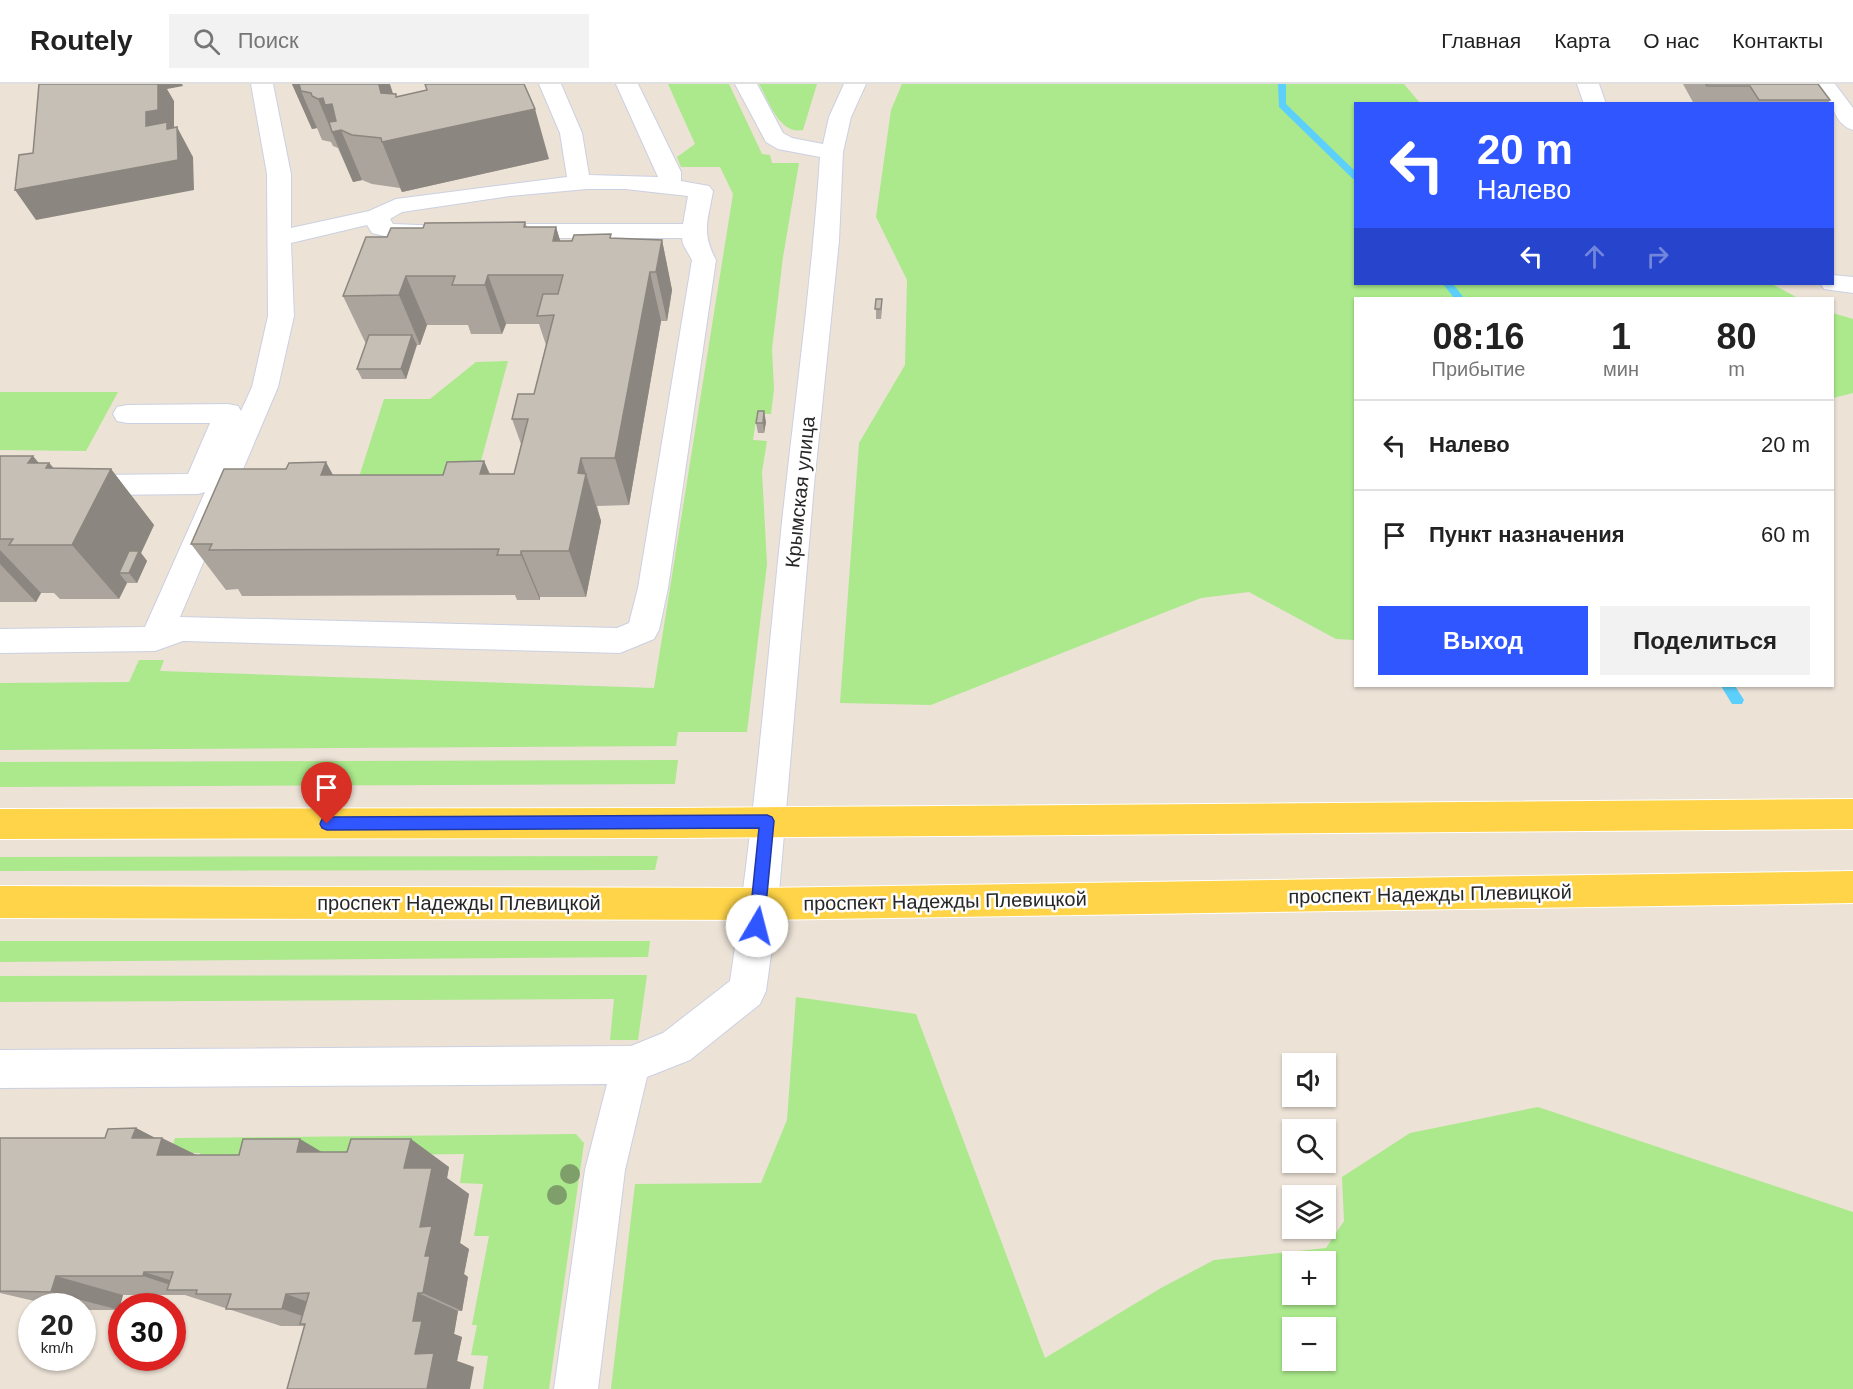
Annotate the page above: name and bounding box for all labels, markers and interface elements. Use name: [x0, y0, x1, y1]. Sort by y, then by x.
search box: [169, 14, 589, 68]
text: Routely: [30, 25, 133, 56]
icon: search: [190, 25, 223, 58]
text: Поиск: [238, 28, 299, 53]
text: Главная: [1441, 29, 1521, 52]
text: Карта: [1554, 29, 1610, 52]
text: О нас: [1643, 29, 1699, 52]
text: Контакты: [1732, 29, 1823, 52]
icon: left: [1378, 126, 1456, 204]
text: 20 m: [1477, 126, 1573, 173]
text: Налево: [1477, 175, 1571, 205]
icon: left: [1515, 240, 1548, 273]
icon: ahead: [1578, 240, 1611, 273]
icon: right: [1641, 240, 1674, 273]
text: 08:16: [1432, 316, 1525, 357]
text: 1: [1611, 316, 1631, 357]
text: 80: [1716, 316, 1756, 357]
text: Прибытие: [1432, 358, 1525, 380]
text: мин: [1603, 358, 1639, 380]
text: m: [1728, 358, 1745, 380]
street label: Крымская улица: [781, 414, 819, 569]
icon: left: [1378, 429, 1411, 462]
text: Налево: [1429, 432, 1510, 457]
text: 20 m: [1761, 432, 1810, 457]
icon: arrive: [1378, 519, 1411, 552]
text: Пункт назначения: [1429, 522, 1625, 547]
text: 60 m: [1761, 522, 1810, 547]
button: Выход: [1378, 606, 1588, 675]
button: Поделиться: [1600, 606, 1810, 675]
pin: [301, 762, 352, 824]
icon: arrive: [310, 771, 343, 804]
street label: проспект Надежды Плевицкой: [1288, 881, 1572, 907]
street label: проспект Надежды Плевицкой: [803, 888, 1087, 914]
street label: проспект Надежды Плевицкой: [317, 892, 601, 914]
position arrow: [725, 894, 789, 958]
map controls: [1282, 1053, 1336, 1371]
button: sound: [1282, 1053, 1336, 1107]
button: search: [1282, 1119, 1336, 1173]
button: layers: [1282, 1185, 1336, 1239]
button: +: [1282, 1251, 1336, 1305]
speed limit sign: 30: [108, 1293, 186, 1371]
text: 20: [40, 1308, 74, 1341]
button: −: [1282, 1317, 1336, 1371]
text: km/h: [41, 1339, 73, 1356]

